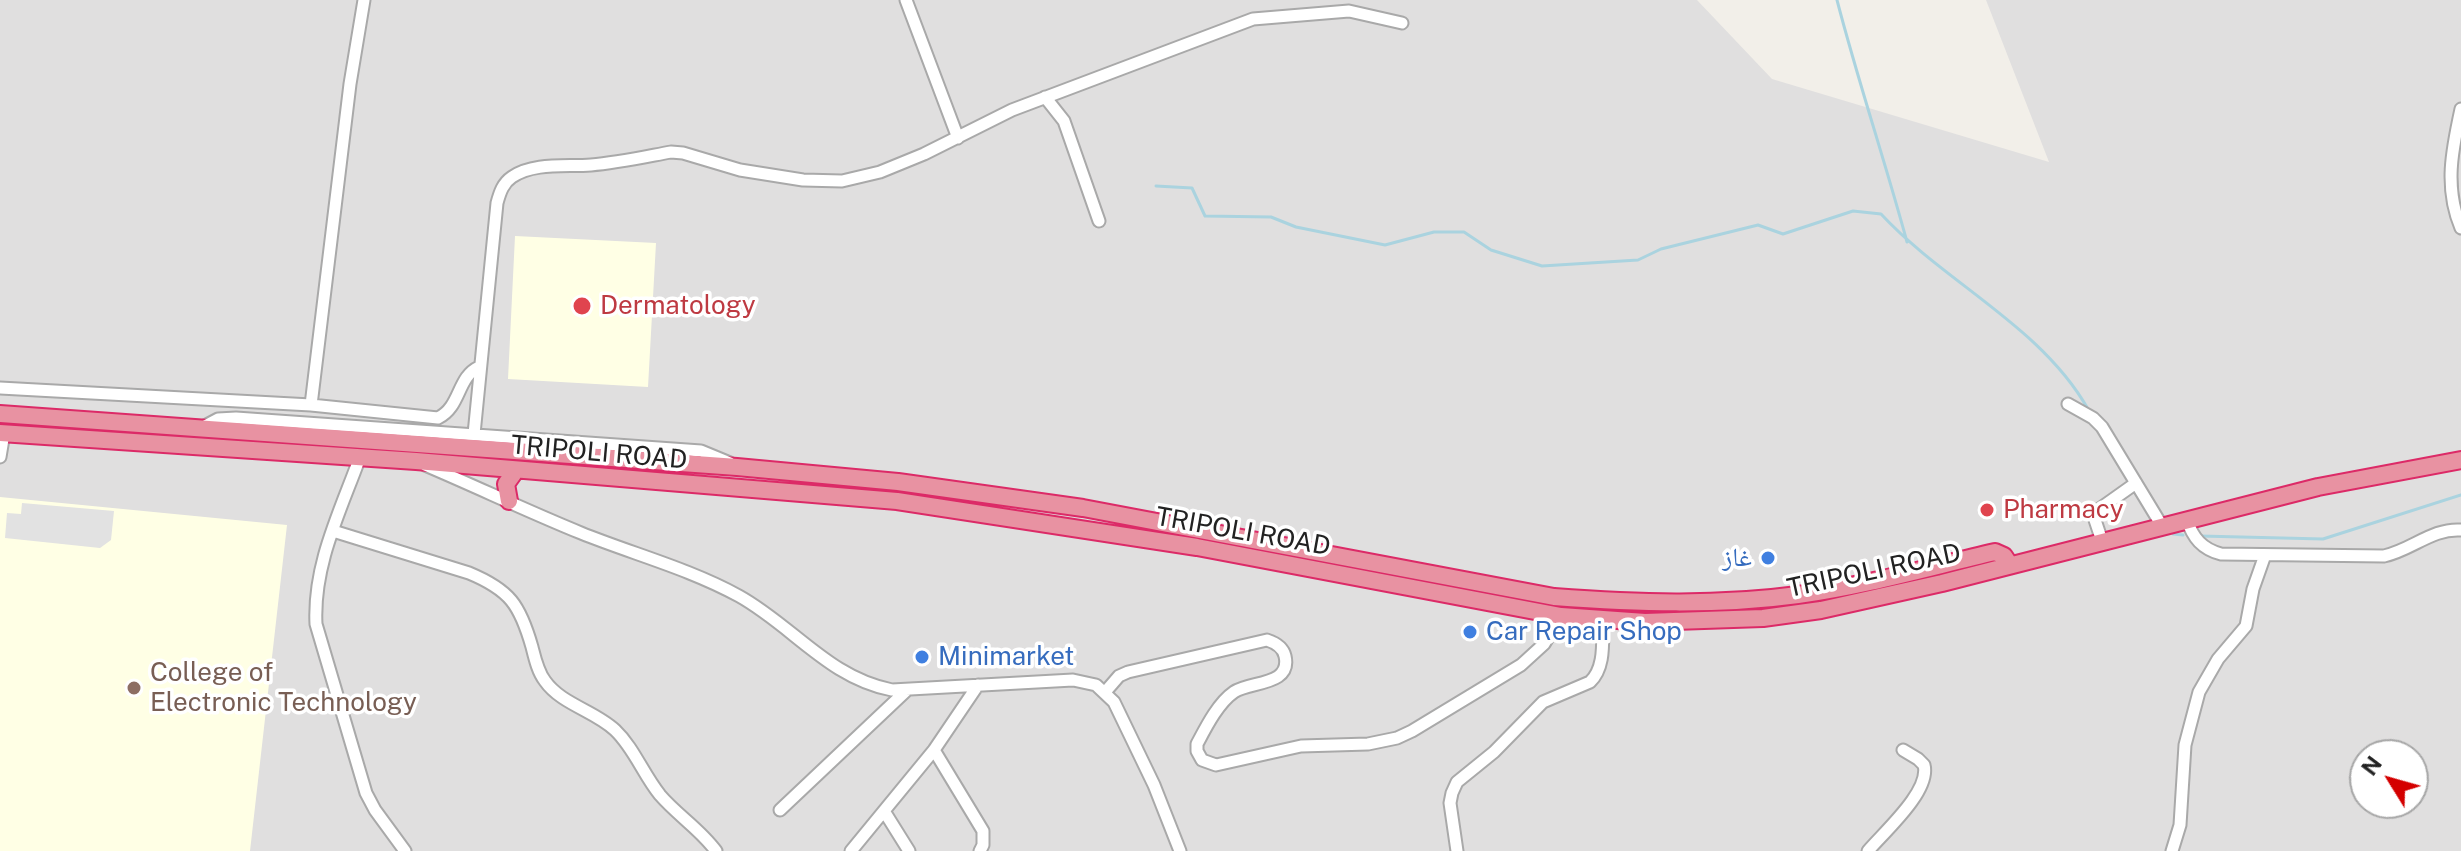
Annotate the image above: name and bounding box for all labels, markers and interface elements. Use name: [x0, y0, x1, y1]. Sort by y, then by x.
place label: Dermatology: [600, 290, 756, 322]
marker: Dermatology: [571, 295, 593, 317]
street label: TRIPOLI ROAD: [510, 430, 688, 476]
place label: Pharmacy: [2003, 494, 2124, 526]
street label: TRIPOLI ROAD: [1153, 501, 1333, 563]
marker: Pharmacy: [1978, 501, 1996, 519]
street label: TRIPOLI ROAD: [1784, 537, 1964, 605]
place label: غاز: [1722, 542, 1752, 574]
marker: غاز: [1759, 549, 1777, 567]
place label: Car Repair Shop: [1486, 616, 1682, 648]
marker: Car Repair Shop: [1461, 623, 1479, 641]
place label: Minimarket: [938, 641, 1074, 673]
marker: Minimarket: [913, 648, 931, 666]
place label: College of Electronic Technology: [150, 657, 417, 718]
marker: College of Electronic Technology: [125, 679, 143, 697]
north arrow: [2349, 739, 2429, 819]
text: N: [2356, 751, 2387, 780]

